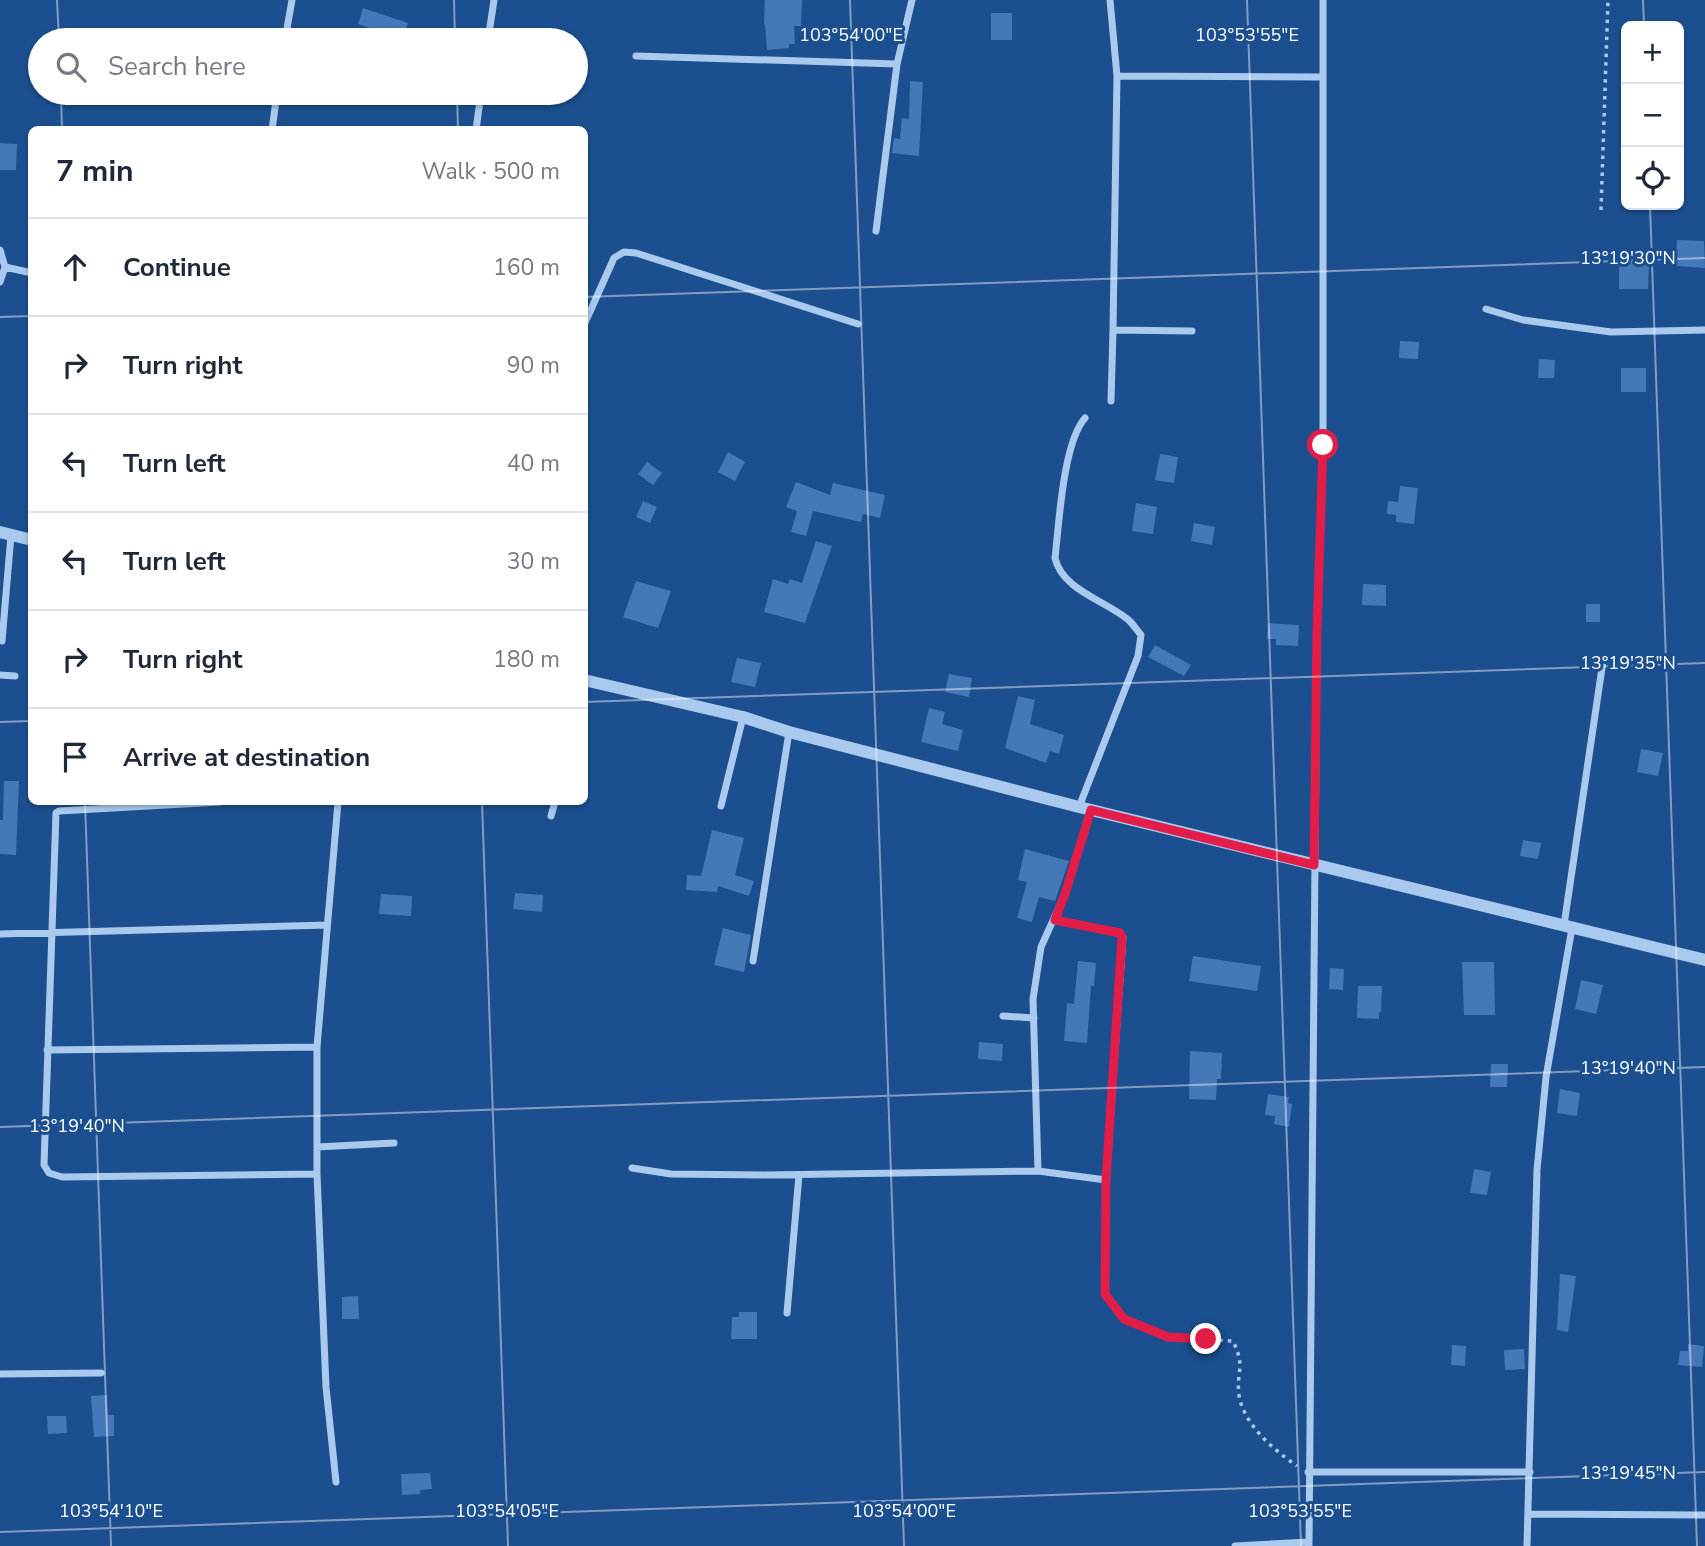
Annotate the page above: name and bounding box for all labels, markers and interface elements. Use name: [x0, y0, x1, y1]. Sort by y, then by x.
map controls: [1621, 21, 1684, 210]
button: +: [1621, 21, 1684, 84]
text: 103°54'00"E: [799, 23, 903, 47]
text: 103°53'55"E: [1195, 23, 1299, 47]
search box: [28, 28, 588, 105]
icon: search: [52, 48, 90, 86]
text: Search here: [108, 49, 246, 84]
button: −: [1621, 84, 1684, 147]
button: locate: [1621, 147, 1684, 210]
text: 7 min: [56, 151, 134, 192]
text: Walk · 500 m: [421, 156, 560, 187]
text: 13°19'30"N: [1580, 246, 1676, 270]
icon: ahead: [56, 248, 94, 286]
text: Continue: [123, 250, 231, 285]
text: 160 m: [493, 252, 560, 283]
icon: right: [56, 346, 94, 384]
text: Turn right: [123, 348, 242, 383]
text: 90 m: [507, 350, 560, 381]
route start: [1307, 429, 1338, 460]
icon: left: [56, 444, 94, 482]
text: Turn left: [123, 446, 226, 481]
text: 40 m: [507, 448, 560, 479]
icon: left: [56, 542, 94, 580]
text: Turn left: [123, 544, 226, 579]
text: 30 m: [507, 546, 560, 577]
icon: right: [56, 640, 94, 678]
text: Turn right: [123, 642, 242, 677]
text: 180 m: [493, 644, 560, 675]
text: 13°19'35"N: [1580, 651, 1676, 675]
icon: arrive: [56, 738, 94, 776]
text: Arrive at destination: [123, 740, 370, 775]
text: 13°19'40"N: [1580, 1056, 1676, 1080]
text: 13°19'40"N: [29, 1114, 125, 1138]
route end: [1190, 1323, 1221, 1354]
text: 13°19'45"N: [1580, 1461, 1676, 1485]
text: 103°54'10"E: [59, 1499, 163, 1523]
text: 103°54'05"E: [455, 1499, 559, 1523]
text: 103°54'00"E: [852, 1499, 956, 1523]
text: 103°53'55"E: [1248, 1499, 1352, 1523]

